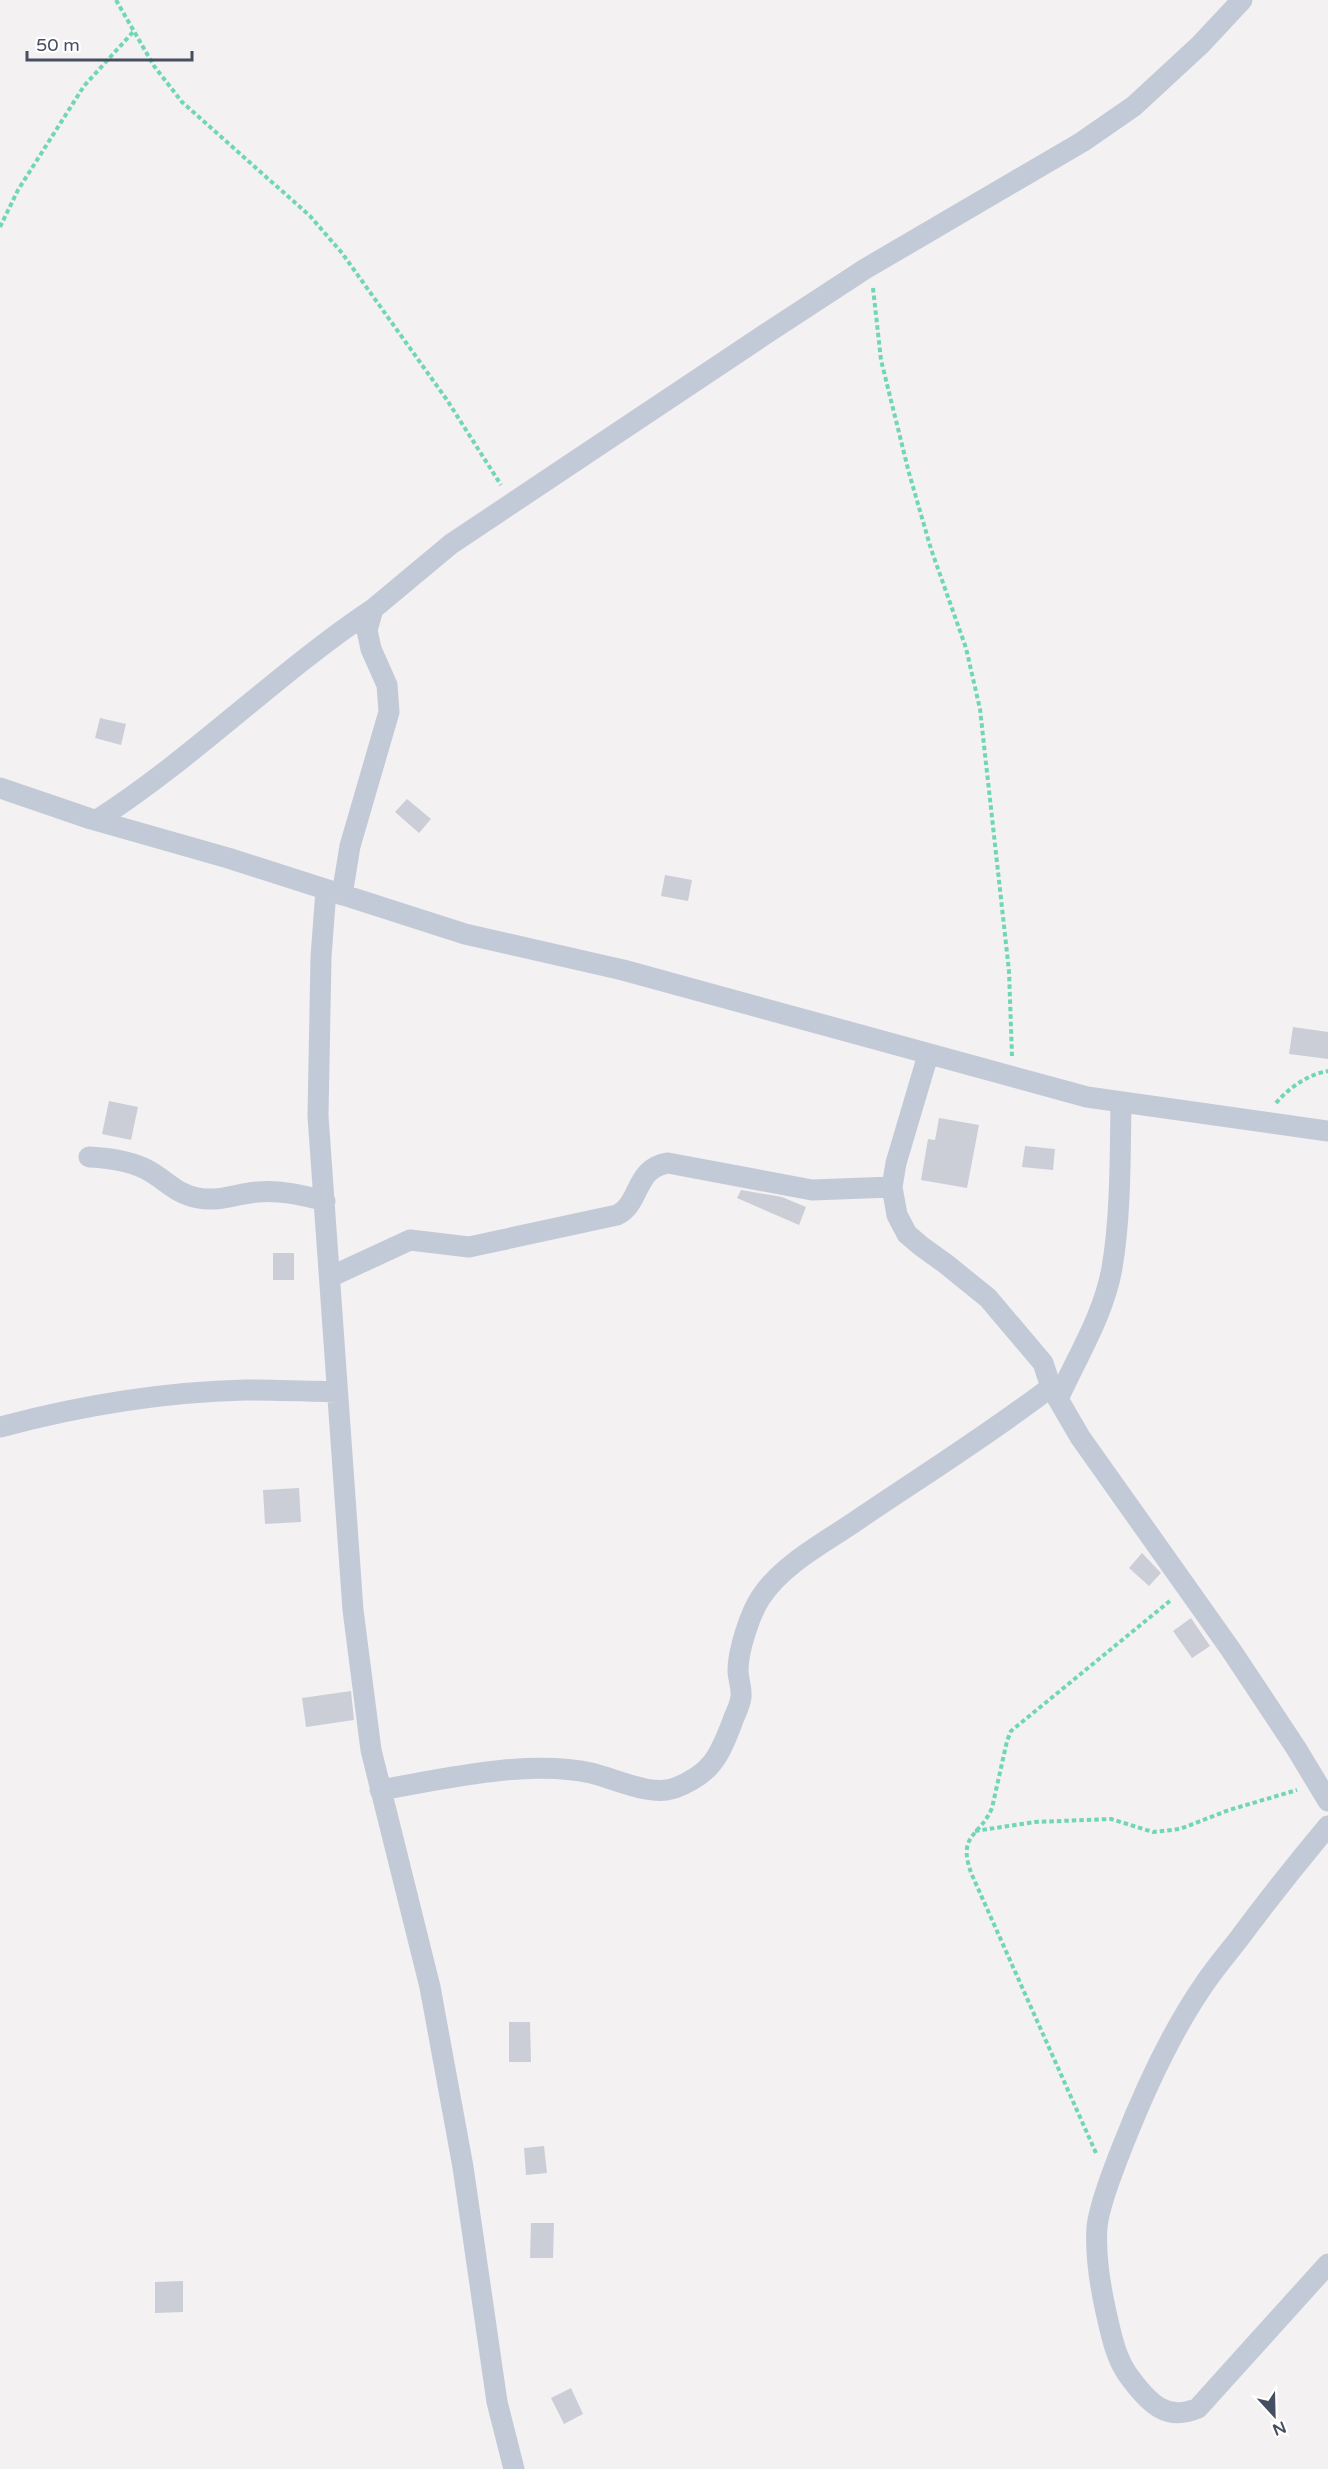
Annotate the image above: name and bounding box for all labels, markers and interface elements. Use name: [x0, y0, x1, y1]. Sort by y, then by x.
scale bar: [27, 24, 192, 62]
text: 50 m: [36, 34, 80, 56]
north arrow: [1244, 2385, 1304, 2445]
text: N: [1270, 2416, 1289, 2440]

